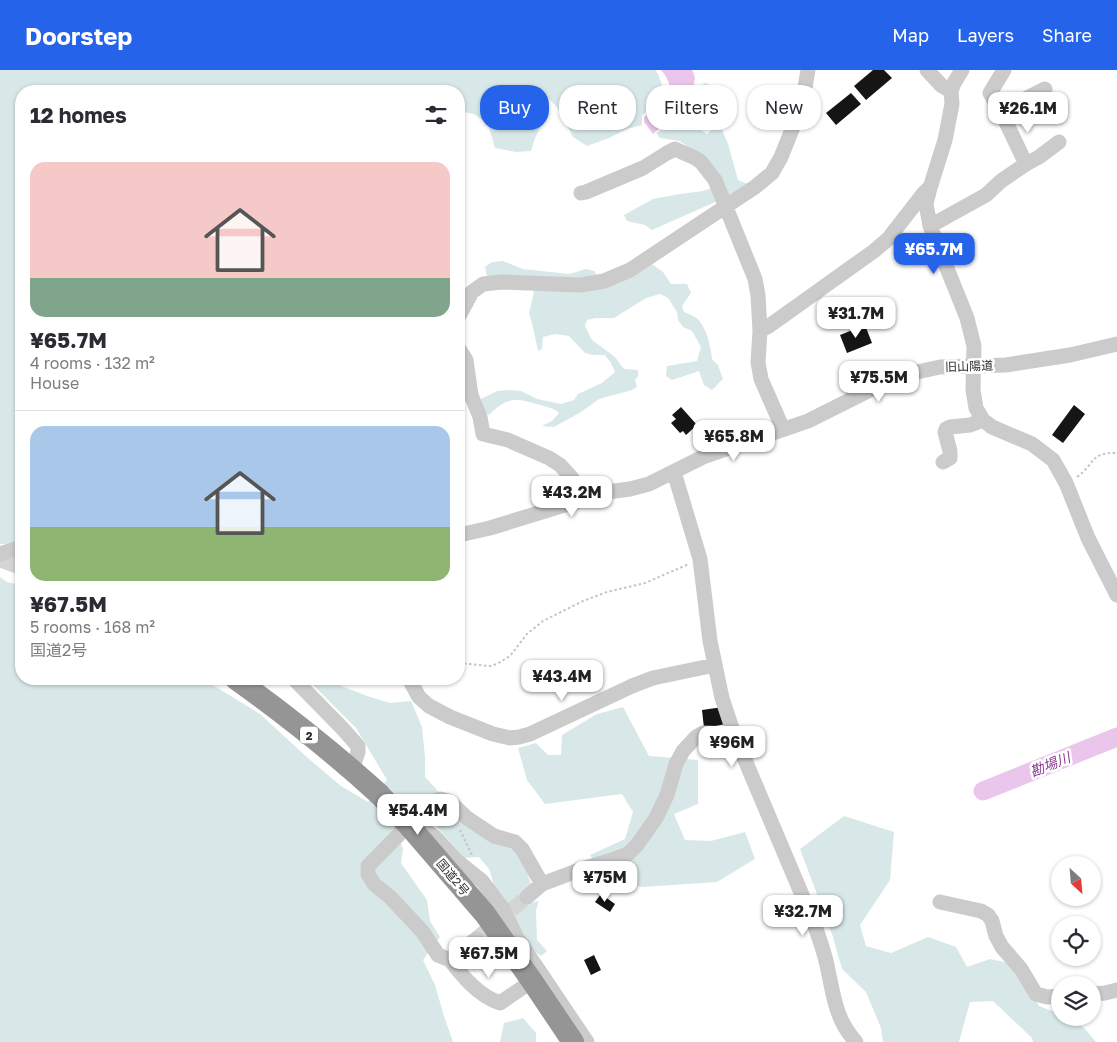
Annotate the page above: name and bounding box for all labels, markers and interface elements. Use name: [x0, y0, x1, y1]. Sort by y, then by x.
text: Doorstep: [25, 21, 132, 50]
text: Map: [892, 24, 929, 46]
text: Layers: [957, 24, 1014, 46]
text: Share: [1042, 24, 1092, 46]
chip: Buy: [480, 85, 549, 130]
chip: Rent: [559, 85, 636, 130]
chip: Filters: [646, 85, 737, 130]
chip: New: [747, 85, 821, 130]
pin: ¥26.1M: [987, 92, 1069, 134]
text: ¥26.1M: [999, 98, 1057, 118]
icon: filters: [422, 101, 450, 129]
text: 12 homes: [30, 102, 127, 128]
icon: home: [195, 195, 285, 285]
pin: ¥65.7M: [893, 232, 975, 275]
text: ¥65.7M: [905, 239, 963, 259]
pin: ¥31.7M: [815, 296, 897, 339]
text: ¥31.7M: [828, 303, 884, 323]
text: ¥65.7M: [30, 327, 107, 353]
text: 4 rooms · 132 m²: [30, 353, 155, 373]
street label: 旧山陽道: [945, 358, 993, 374]
pin: ¥75.5M: [838, 360, 920, 403]
text: ¥75.5M: [850, 367, 908, 387]
text: House: [30, 373, 79, 393]
pin: ¥65.8M: [693, 420, 775, 462]
text: ¥65.8M: [704, 426, 764, 446]
icon: home: [195, 458, 285, 548]
pin: ¥43.2M: [531, 476, 613, 518]
text: ¥43.2M: [542, 482, 602, 502]
text: ¥67.5M: [30, 591, 107, 617]
text: 5 rooms · 168 m²: [30, 617, 155, 637]
text: 国道2号: [30, 640, 87, 660]
pin: ¥43.4M: [521, 660, 603, 702]
text: ¥43.4M: [532, 666, 592, 686]
road number: 2: [300, 726, 318, 744]
pin: ¥96M: [702, 726, 762, 768]
text: ¥96M: [709, 732, 755, 752]
water label: 勘場川: [1027, 748, 1075, 780]
pin: ¥54.4M: [377, 794, 459, 836]
text: ¥54.4M: [388, 800, 448, 820]
street label: 国道2号: [433, 856, 473, 898]
north arrow: [1051, 856, 1101, 906]
map controls: [1051, 856, 1101, 1026]
pin: ¥75M: [575, 860, 635, 903]
text: ¥75M: [583, 867, 627, 887]
pin: ¥32.7M: [762, 894, 844, 937]
text: ¥32.7M: [774, 901, 832, 921]
button: locate: [1051, 916, 1101, 966]
pin: ¥67.5M: [448, 936, 530, 979]
text: ¥67.5M: [460, 943, 518, 963]
button: layers: [1051, 976, 1101, 1026]

